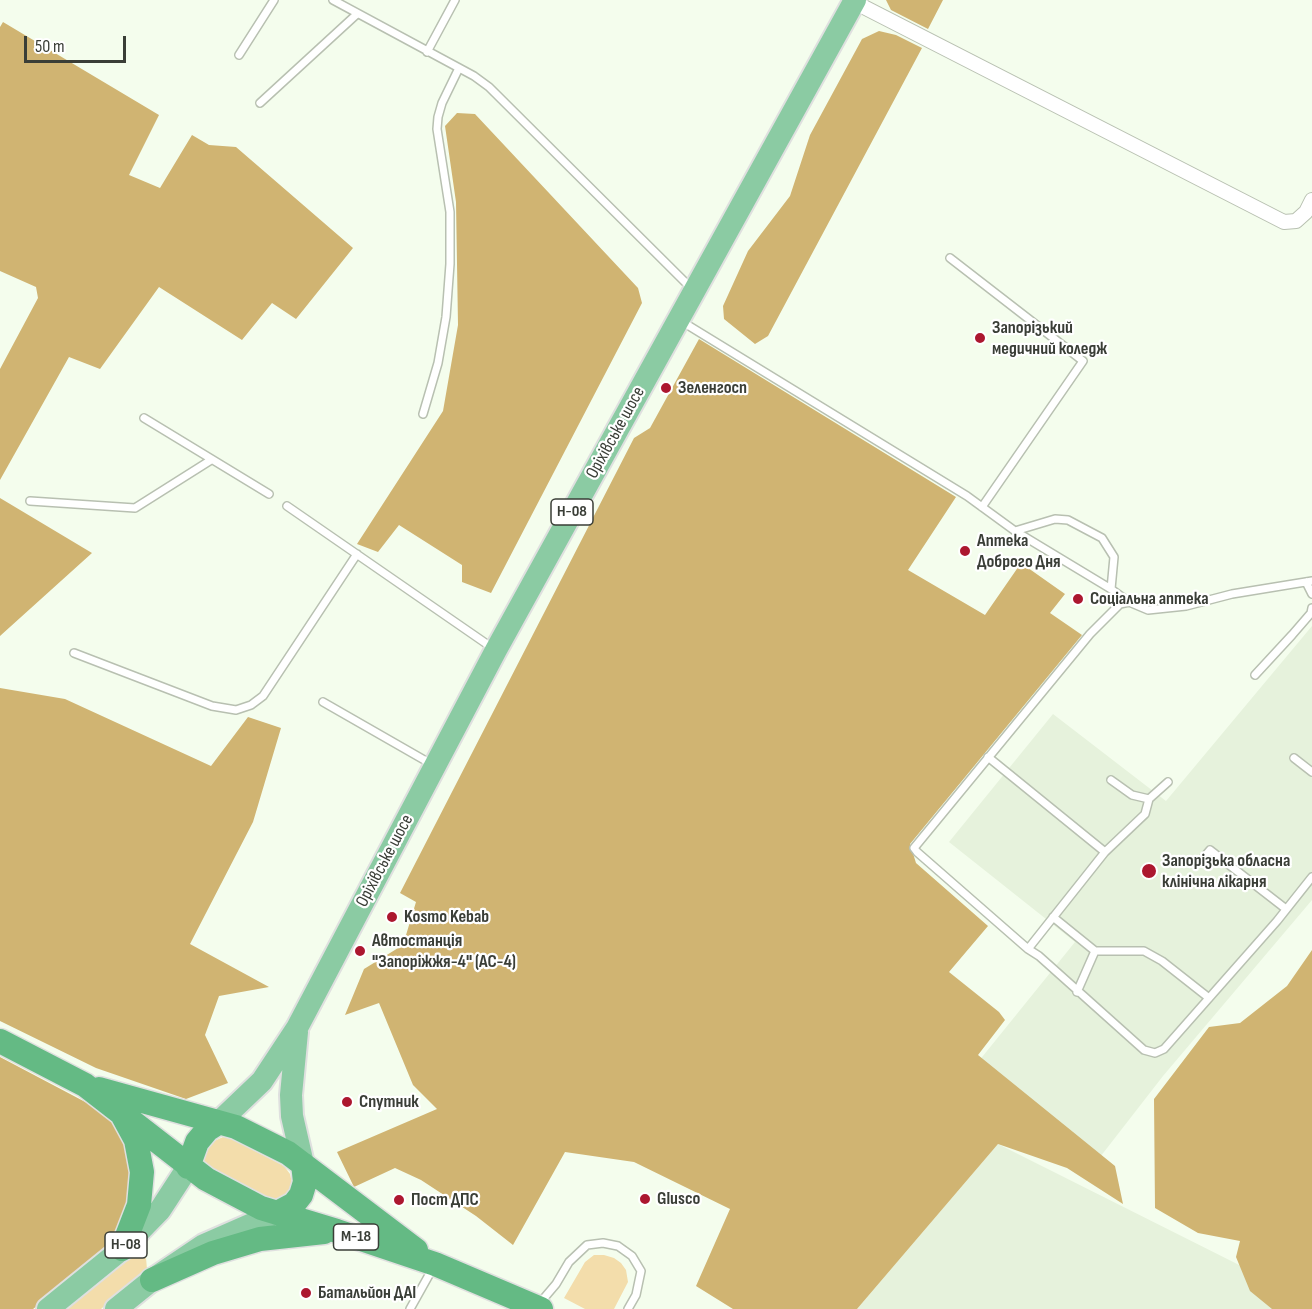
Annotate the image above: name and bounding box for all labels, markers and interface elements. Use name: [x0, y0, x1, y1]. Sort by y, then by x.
scale bar: [27, 24, 129, 62]
text: 50 m: [35, 36, 65, 57]
place label: Запорізький медичний коледж: [992, 317, 1107, 360]
marker: Запорізький медичний коледж: [973, 331, 987, 345]
place label: Зеленгосп: [678, 377, 747, 399]
marker: Зеленгосп: [659, 381, 673, 395]
street label: Оріхівське шосе: [582, 383, 650, 483]
road number: Н-08: [551, 499, 593, 525]
place label: Аптека Доброго Дня: [977, 530, 1061, 572]
marker: Аптека Доброго Дня: [958, 544, 972, 558]
place label: Соціальна аптека: [1090, 588, 1209, 610]
marker: Соціальна аптека: [1071, 592, 1085, 606]
street label: Оріхівське шосе: [352, 811, 418, 911]
place label: Запорізька обласна клінічна лікарня: [1162, 850, 1290, 892]
marker: Запорізька обласна клінічна лікарня: [1140, 862, 1158, 880]
place label: Kosmo Kebab: [404, 906, 489, 928]
marker: Kosmo Kebab: [385, 910, 399, 924]
place label: Автостанція "Запоріжжя-4" (АС-4): [372, 930, 516, 972]
marker: Автостанція "Запоріжжя-4" (АС-4): [353, 944, 367, 958]
place label: Спутник: [359, 1091, 419, 1113]
marker: Спутник: [340, 1095, 354, 1109]
place label: Glusco: [657, 1188, 700, 1210]
place label: Пост ДПС: [411, 1189, 479, 1211]
marker: Glusco: [638, 1192, 652, 1206]
marker: Пост ДПС: [392, 1193, 406, 1207]
road number: М-18: [334, 1224, 378, 1250]
road number: Н-08: [105, 1232, 147, 1258]
place label: Батальйон ДАI: [318, 1282, 416, 1304]
marker: Батальйон ДАI: [299, 1286, 313, 1300]

